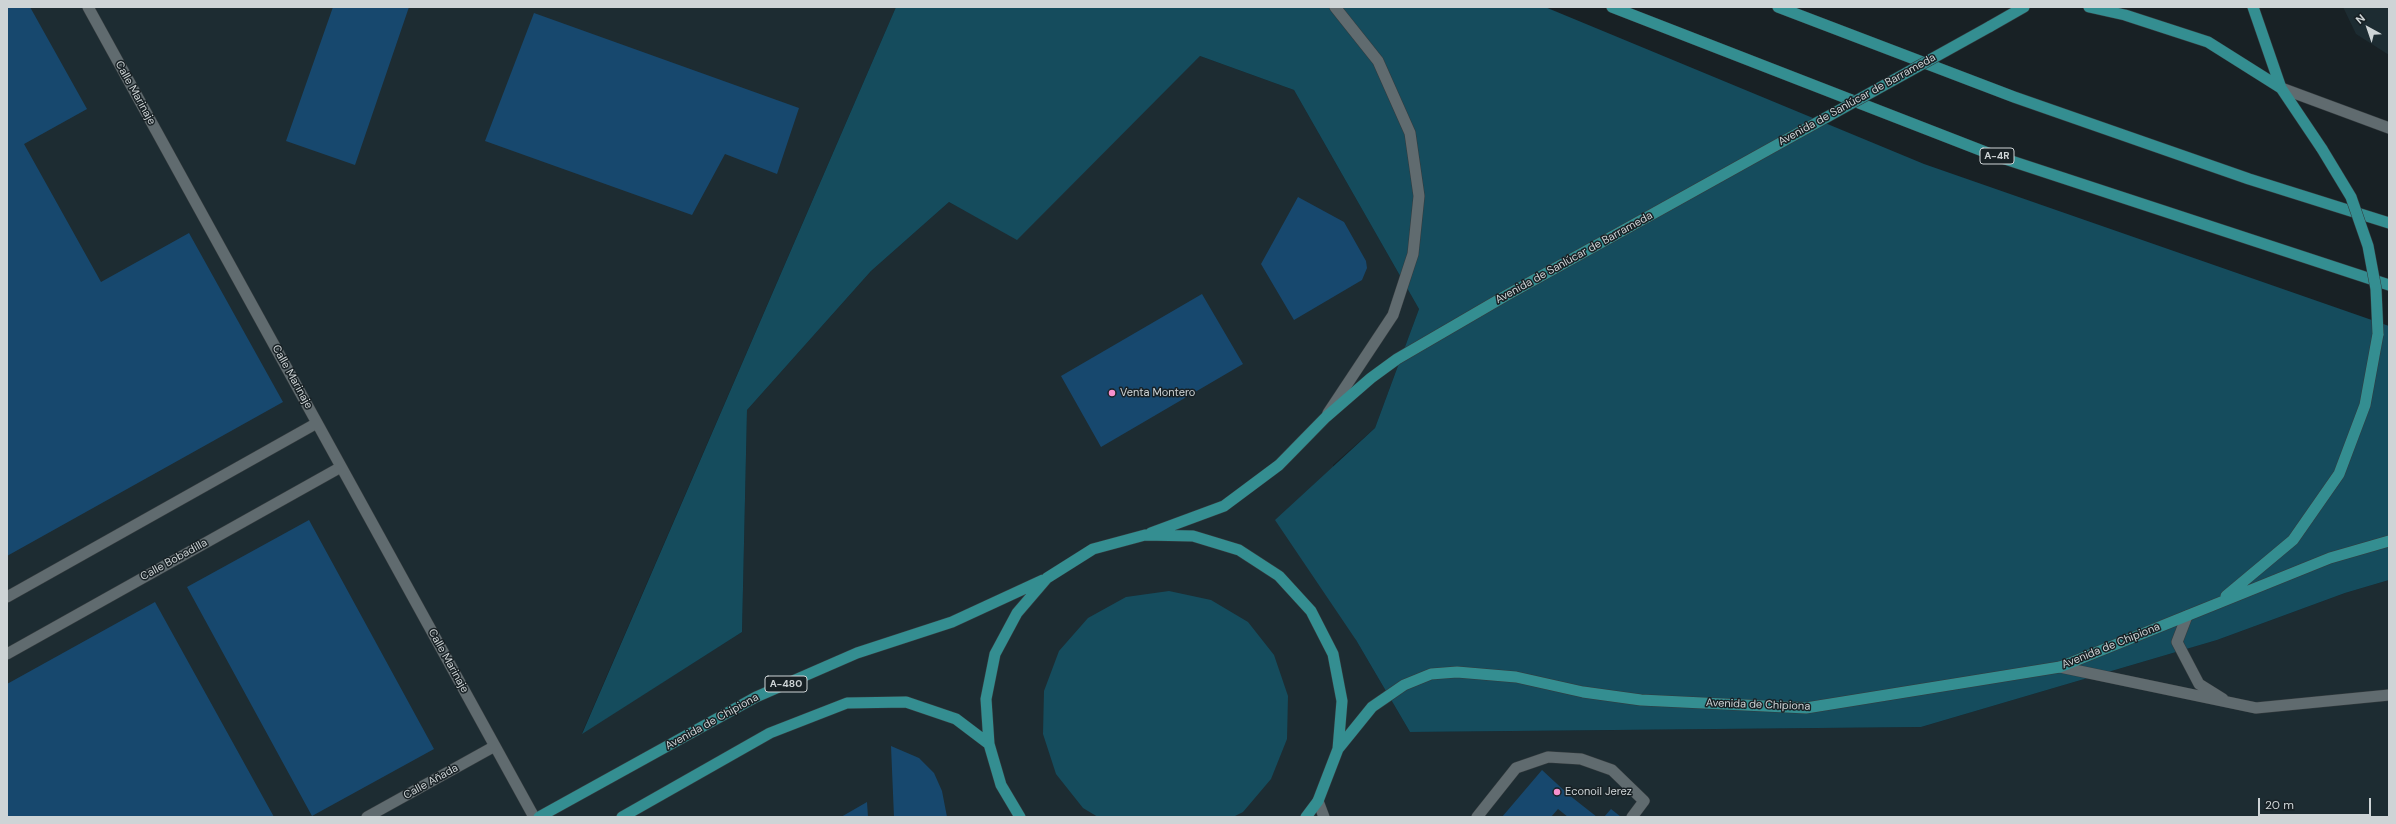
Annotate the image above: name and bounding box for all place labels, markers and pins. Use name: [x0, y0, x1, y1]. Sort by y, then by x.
place label: Venta Montero: [1120, 386, 1195, 400]
marker: Venta Montero: [1107, 388, 1117, 398]
place label: Econoil Jerez: [1565, 785, 1632, 799]
marker: Econoil Jerez: [1552, 787, 1562, 797]

